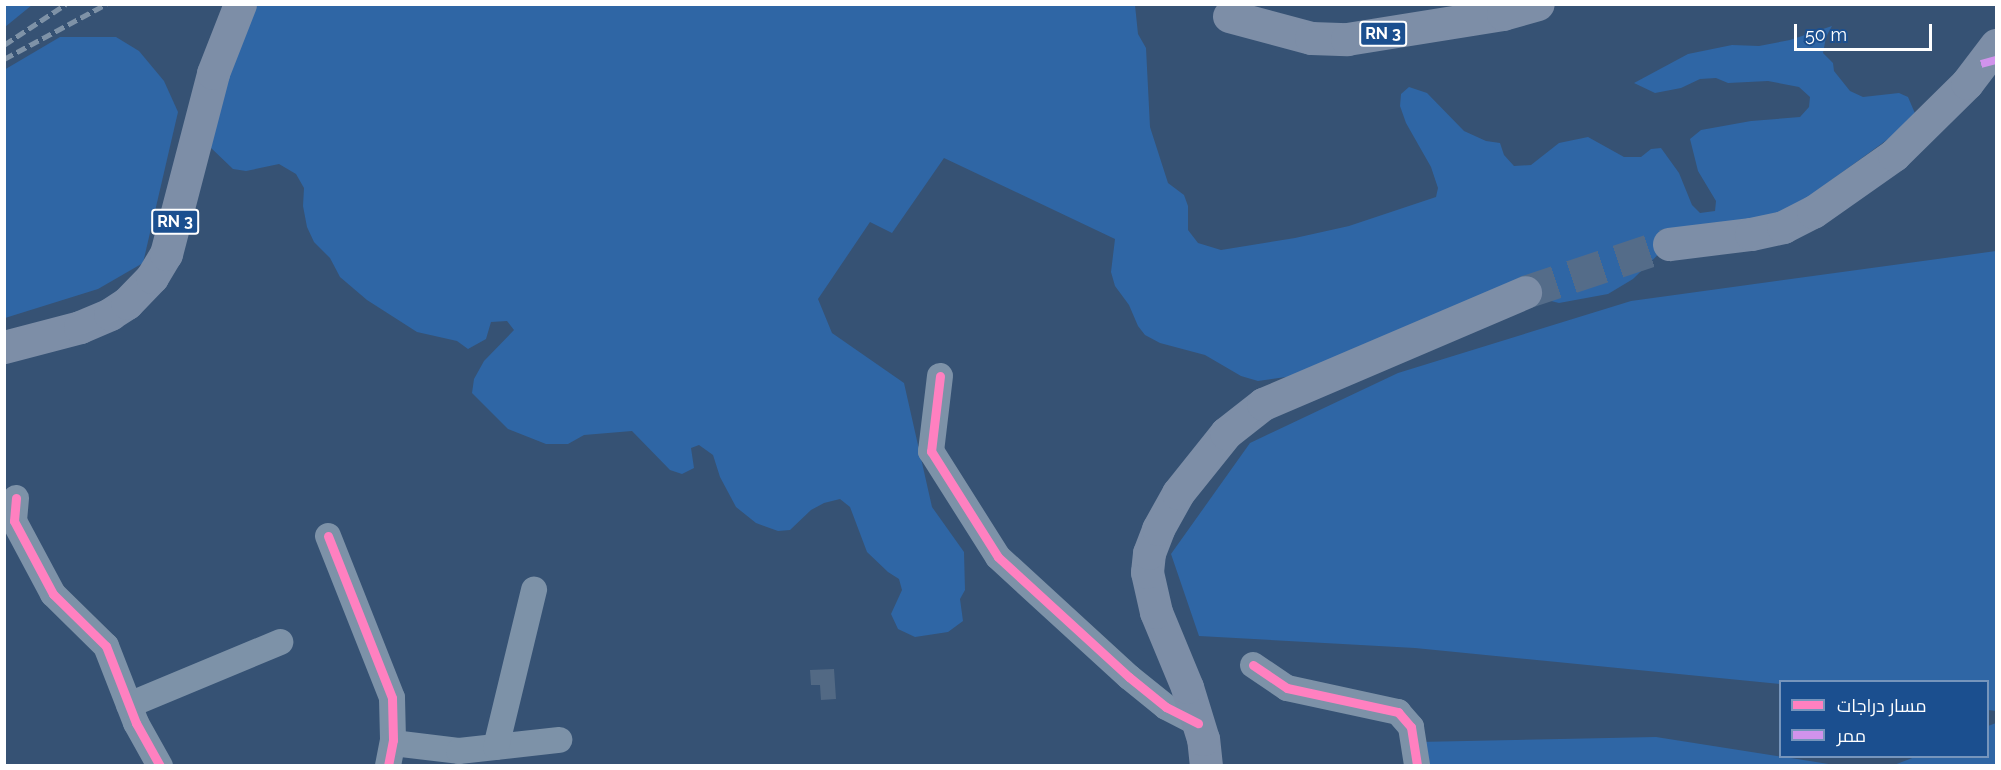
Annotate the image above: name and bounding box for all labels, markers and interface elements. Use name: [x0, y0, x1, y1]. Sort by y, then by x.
scale bar: [1797, 12, 1935, 50]
road number: RN 3: [1359, 21, 1407, 47]
text: 50 m: [1805, 24, 1847, 45]
road number: RN 3: [151, 209, 199, 235]
legend: [1779, 680, 1989, 758]
text: مسار دراجات: [1837, 695, 1926, 716]
text: ممر: [1837, 725, 1866, 746]

